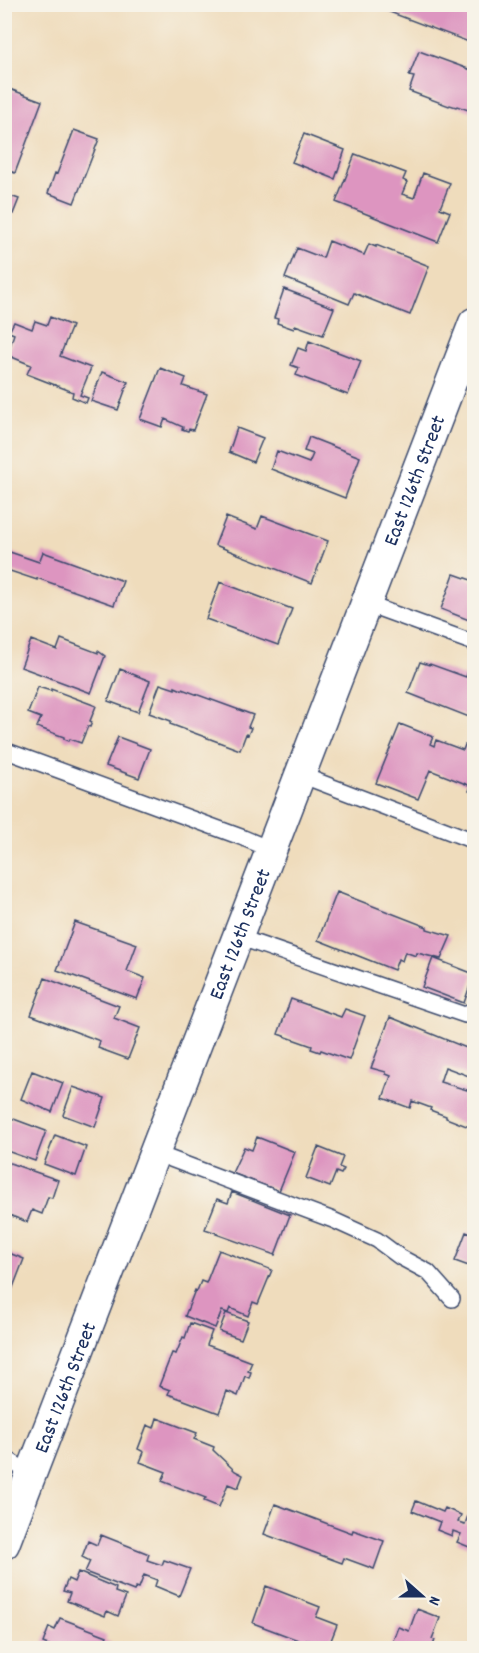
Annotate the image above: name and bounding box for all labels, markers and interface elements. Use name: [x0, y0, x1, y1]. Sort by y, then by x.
street label: East 126th Street: [378, 411, 455, 551]
street label: East 126th Street: [203, 865, 281, 1005]
street label: East 126th Street: [28, 1318, 106, 1458]
north arrow: [392, 1566, 452, 1626]
text: N: [421, 1593, 446, 1608]

